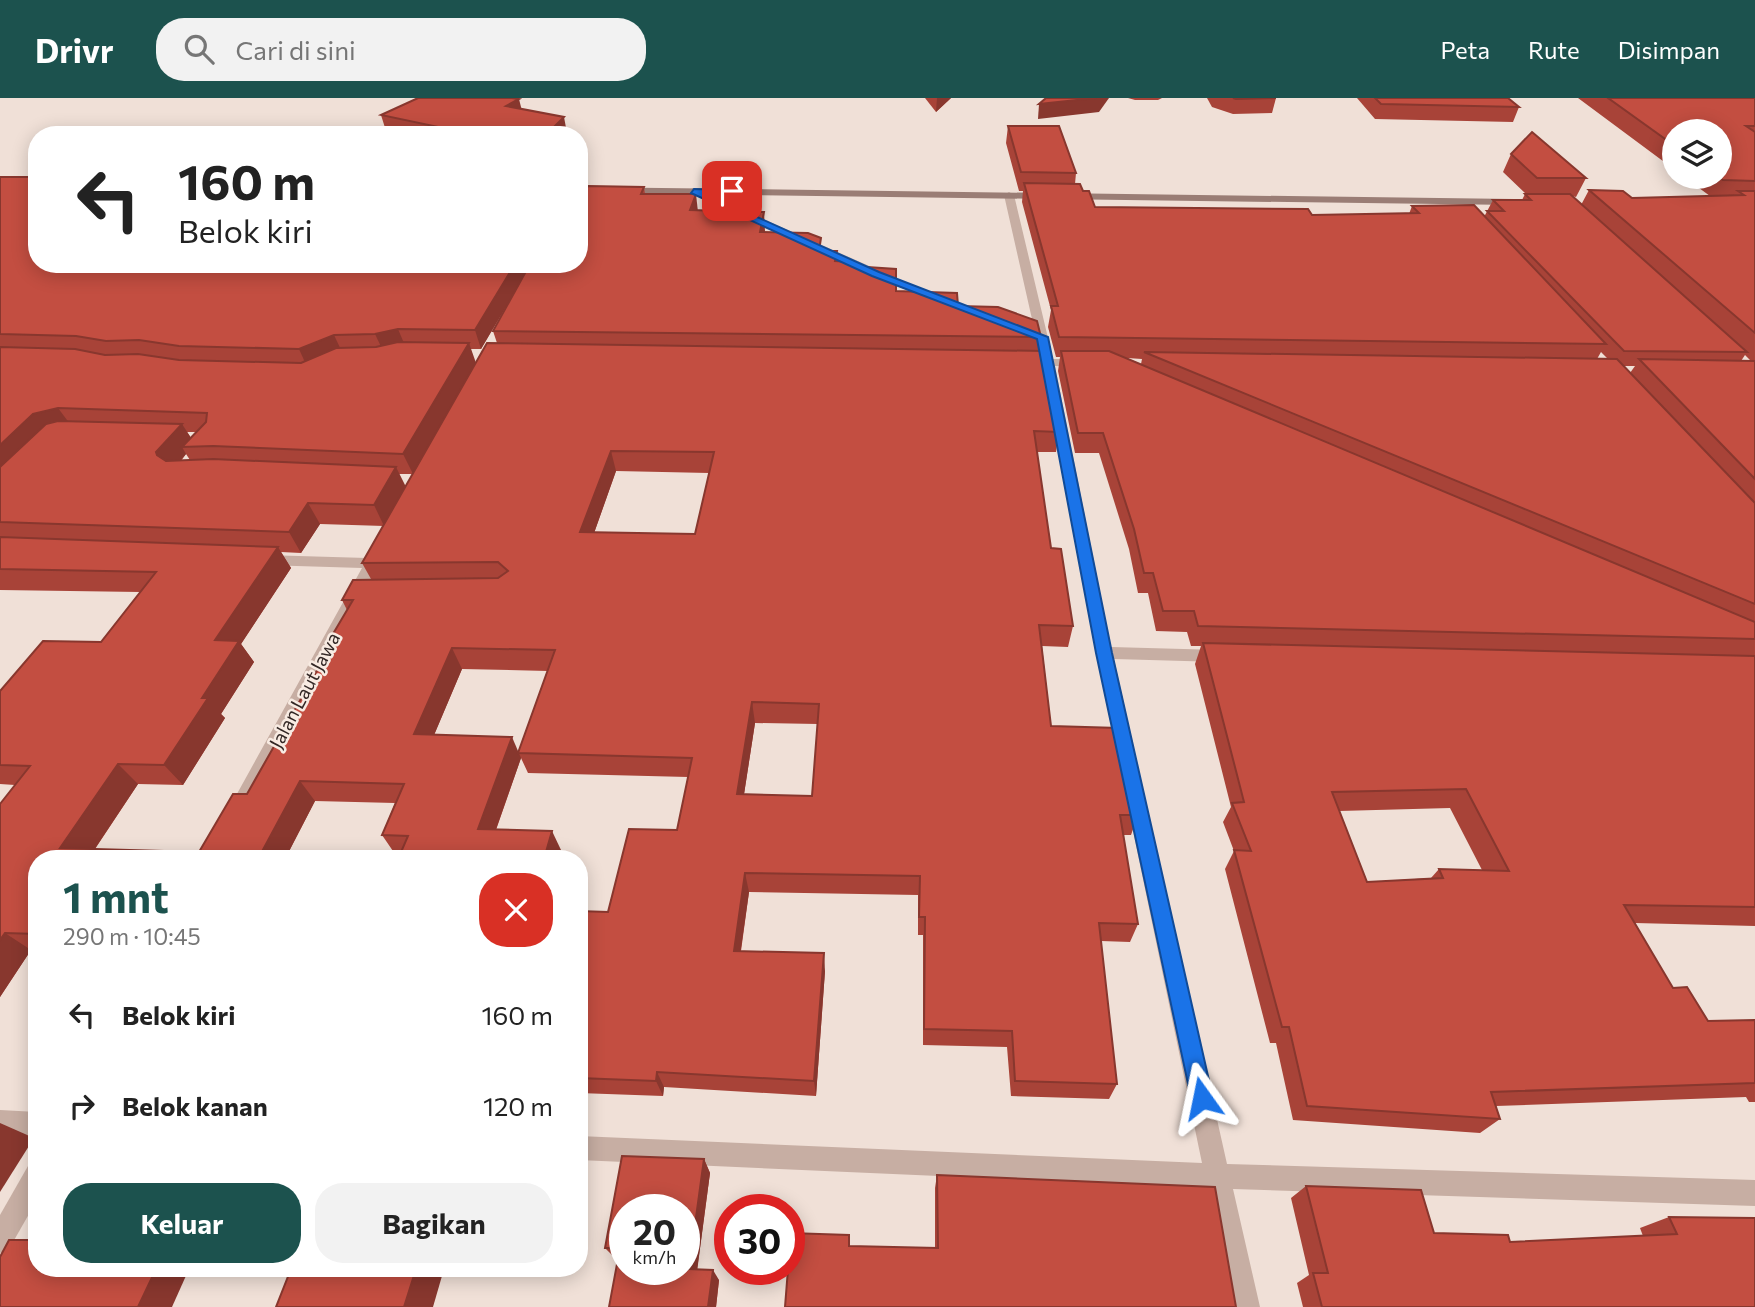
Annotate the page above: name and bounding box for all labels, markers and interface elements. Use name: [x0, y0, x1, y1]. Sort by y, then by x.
search box: [156, 18, 646, 81]
text: Drivr: [35, 29, 114, 70]
icon: search: [180, 30, 218, 68]
text: Cari di sini: [236, 34, 356, 65]
text: Peta: [1440, 35, 1490, 64]
text: Rute: [1528, 35, 1580, 64]
text: Disimpan: [1618, 35, 1720, 64]
map controls: [1662, 119, 1732, 189]
button: layers: [1662, 119, 1732, 189]
text: 160 m: [178, 150, 315, 210]
icon: left: [63, 154, 154, 245]
pin: [702, 161, 762, 221]
icon: arrive: [713, 172, 751, 210]
text: Belok kiri: [178, 210, 313, 250]
street label: Jalan Laut Jawa: [264, 628, 344, 752]
text: 1 mnt: [63, 870, 169, 922]
button: close: [479, 873, 553, 947]
text: 290 m · 10:45: [63, 922, 201, 950]
icon: left: [63, 996, 101, 1034]
text: Belok kiri: [122, 999, 236, 1030]
text: 160 m: [481, 999, 553, 1030]
position arrow: [1165, 1061, 1239, 1135]
icon: right: [63, 1087, 101, 1125]
text: Belok kanan: [122, 1090, 268, 1121]
text: 120 m: [483, 1090, 553, 1121]
button: Keluar: [63, 1183, 301, 1263]
button: Bagikan: [315, 1183, 553, 1263]
speed limit sign: 30: [714, 1194, 805, 1285]
text: 20: [633, 1209, 676, 1252]
text: km/h: [633, 1246, 676, 1268]

